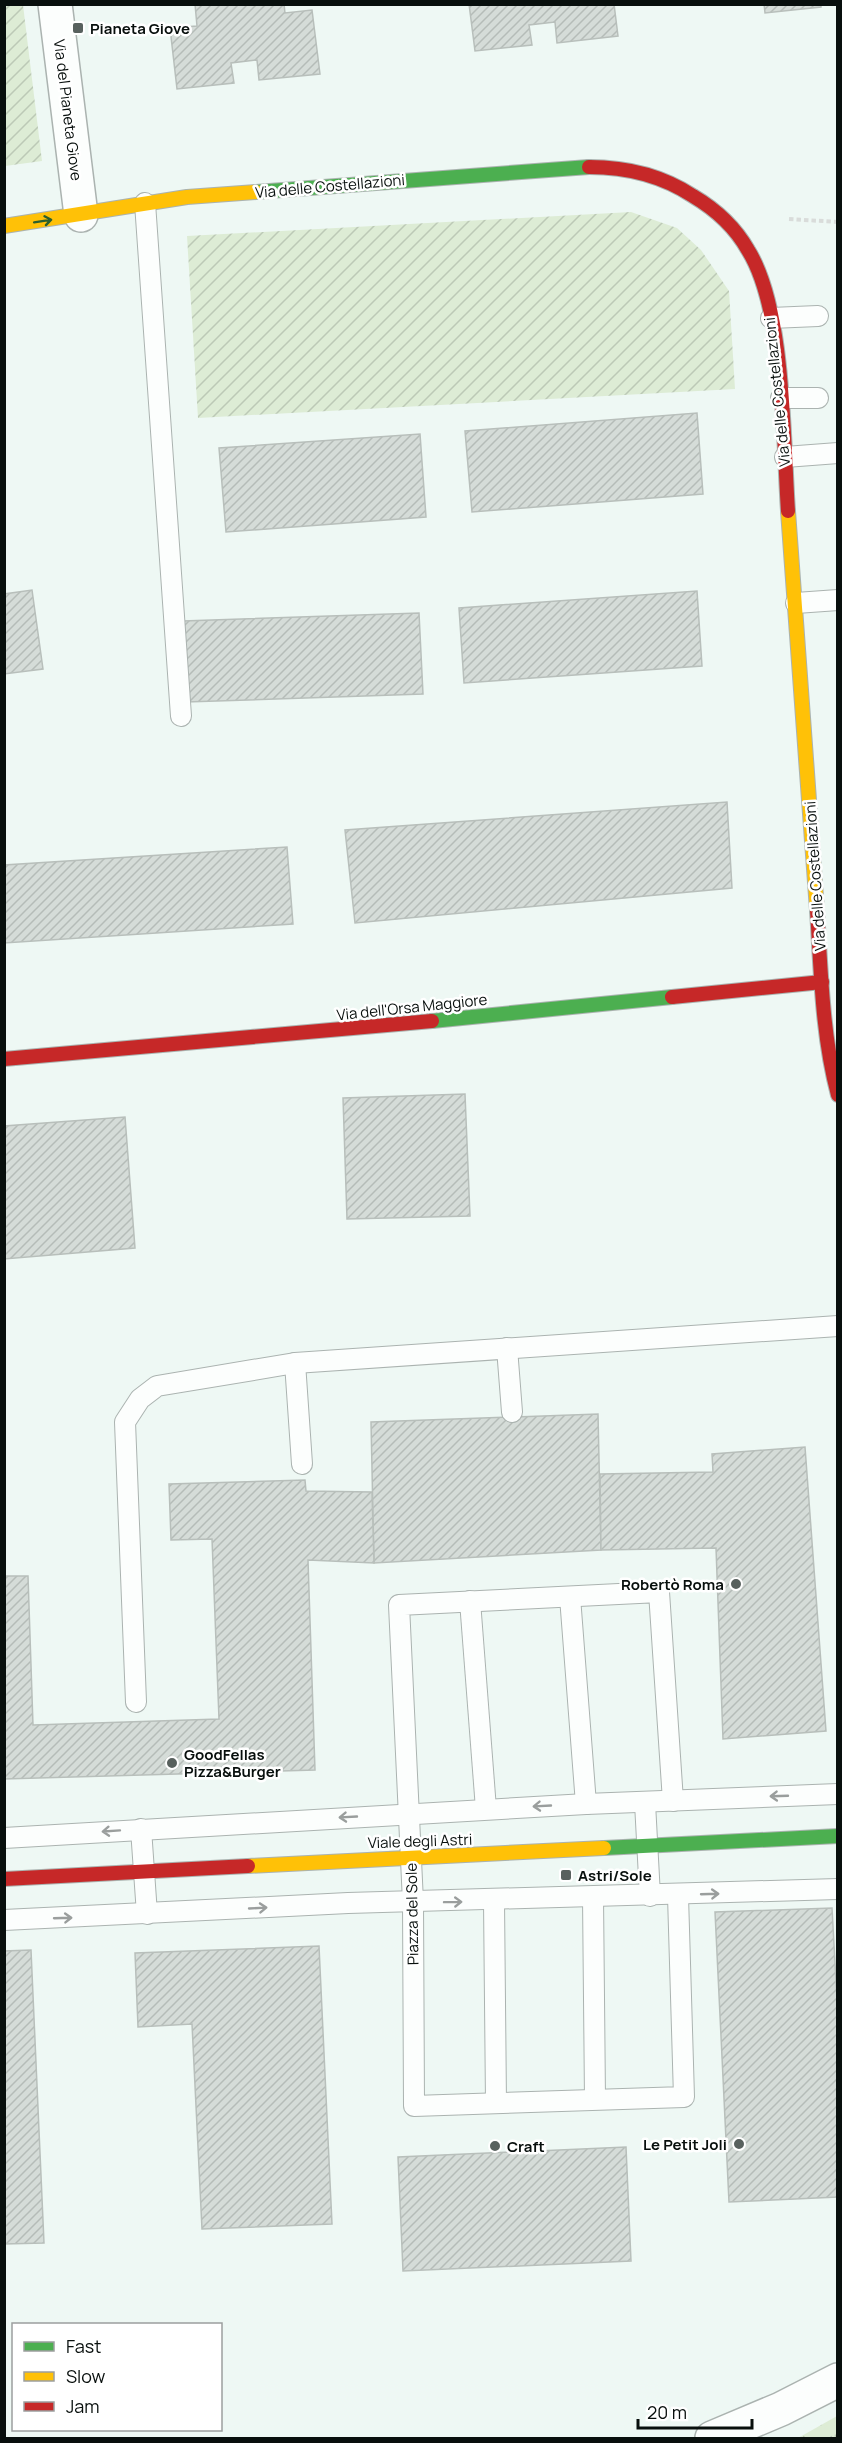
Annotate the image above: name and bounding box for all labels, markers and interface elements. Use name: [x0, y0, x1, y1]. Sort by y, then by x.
place label: Pianeta Giove: [90, 18, 190, 39]
marker: Pianeta Giove: [71, 21, 85, 35]
street label: Via del Pianeta Giove: [49, 38, 87, 182]
street label: Via delle Costellazioni: [254, 169, 406, 203]
one-way arrow: [32, 215, 52, 226]
street label: Via delle Costellazioni: [759, 316, 795, 468]
street label: Via delle Costellazioni: [799, 800, 831, 952]
street label: Via dell'Orsa Maggiore: [336, 989, 489, 1025]
place label: Robertò Roma: [621, 1574, 724, 1595]
marker: Robertò Roma: [729, 1577, 743, 1591]
place label: GoodFellas Pizza&Burger: [184, 1744, 281, 1782]
marker: GoodFellas Pizza&Burger: [165, 1756, 179, 1770]
one-way arrow: [770, 1790, 790, 1802]
one-way arrow: [533, 1801, 553, 1812]
one-way arrow: [338, 1811, 358, 1822]
one-way arrow: [102, 1825, 122, 1836]
street label: Viale degli Astri: [367, 1829, 473, 1853]
street label: Piazza del Sole: [401, 1862, 423, 1965]
place label: Astri/Sole: [578, 1865, 652, 1886]
marker: Astri/Sole: [559, 1868, 573, 1882]
one-way arrow: [700, 1889, 720, 1900]
one-way arrow: [442, 1896, 462, 1907]
one-way arrow: [247, 1903, 267, 1914]
one-way arrow: [52, 1912, 72, 1923]
place label: Le Petit Joli: [643, 2134, 727, 2155]
place label: Craft: [507, 2136, 545, 2157]
marker: Le Petit Joli: [732, 2137, 746, 2151]
marker: Craft: [488, 2139, 502, 2153]
legend: [12, 2323, 222, 2431]
text: Fast: [66, 2334, 101, 2358]
text: Slow: [66, 2364, 106, 2388]
scale bar: [638, 2392, 752, 2430]
text: Jam: [66, 2394, 100, 2418]
text: 20 m: [647, 2400, 687, 2424]

